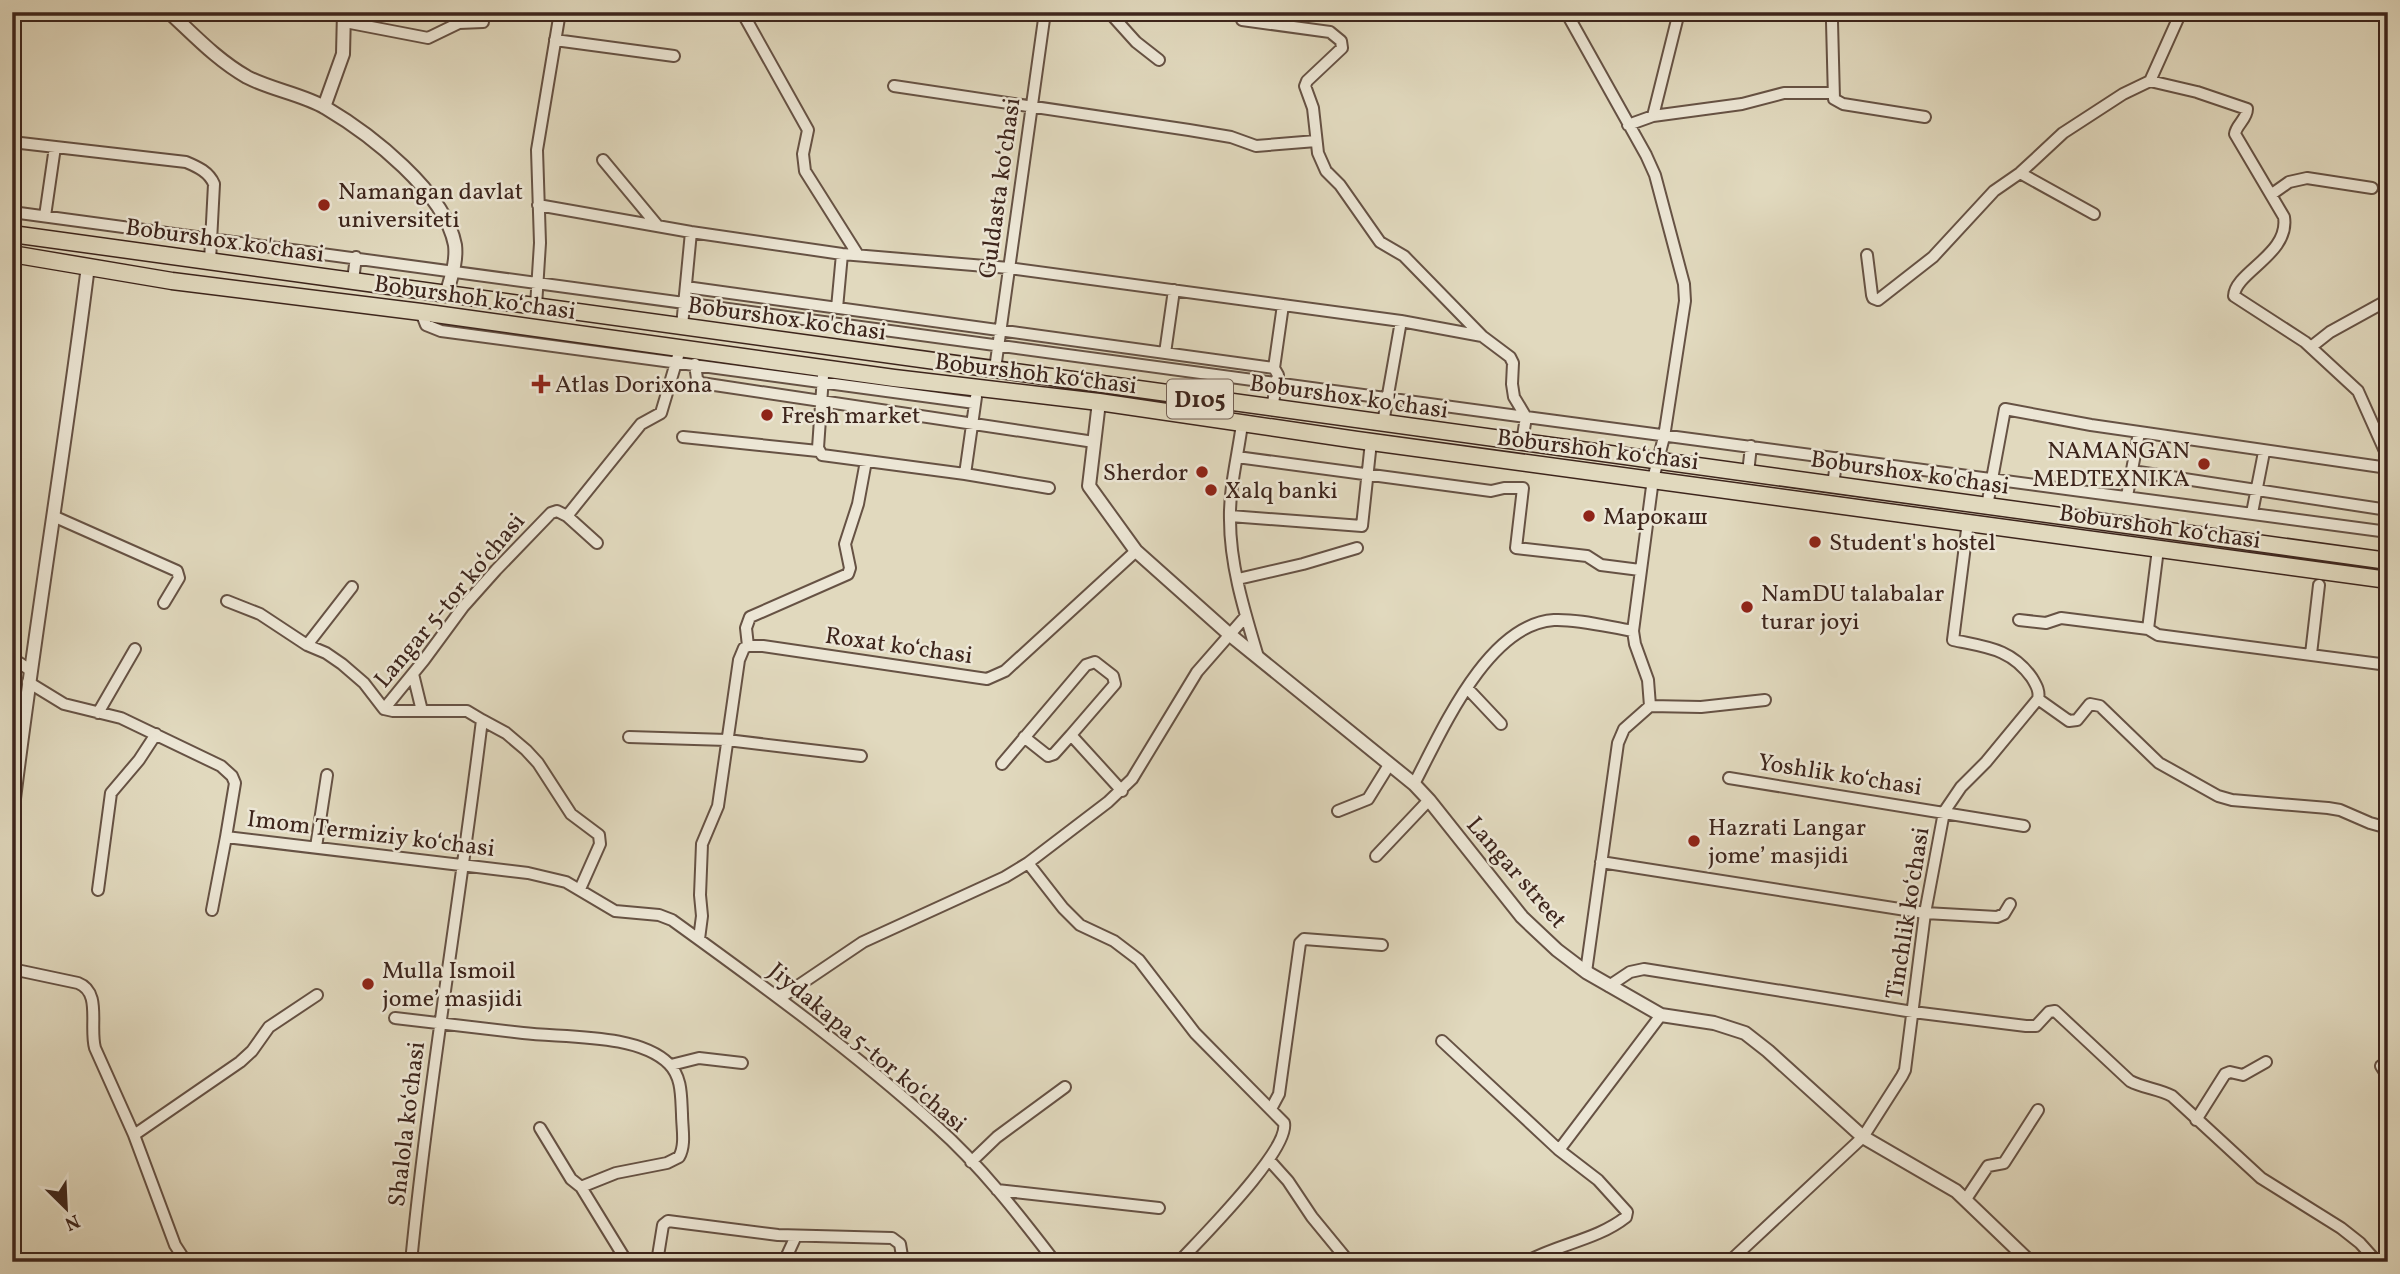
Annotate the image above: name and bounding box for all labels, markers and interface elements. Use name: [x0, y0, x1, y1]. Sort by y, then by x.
street label: Guldasta koʻchasi: [971, 96, 1030, 281]
place label: Namangan davlat universiteti: [338, 176, 523, 238]
marker: Namangan davlat universiteti: [316, 197, 332, 213]
street label: Boburshox ko'chasi: [123, 211, 326, 273]
street label: Boburshoh koʻchasi: [372, 268, 578, 330]
street label: Boburshox ko'chasi: [685, 289, 888, 351]
street label: Boburshoh koʻchasi: [933, 346, 1139, 404]
street label: Boburshox ko'chasi: [1247, 367, 1450, 429]
place label: Atlas Dorixona: [555, 369, 713, 403]
marker: Atlas Dorixona: [533, 376, 549, 392]
road number: D105: [1167, 380, 1233, 418]
place label: Fresh market: [781, 400, 920, 434]
marker: Fresh market: [759, 407, 775, 423]
street label: Boburshoh koʻchasi: [1495, 422, 1701, 480]
place label: NAMANGAN MEDTEXNIKA: [2033, 435, 2190, 497]
street label: Boburshox ko'chasi: [1808, 443, 2011, 505]
marker: NAMANGAN MEDTEXNIKA: [2196, 456, 2212, 472]
place label: Sherdor: [1103, 457, 1188, 491]
marker: Sherdor: [1194, 464, 1210, 480]
place label: Xalq banki: [1225, 475, 1338, 509]
marker: Xalq banki: [1203, 482, 1219, 498]
street label: Boburshoh koʻchasi: [2057, 497, 2263, 559]
place label: Марокаш: [1603, 501, 1708, 535]
street label: Langar 5-tor koʻchasi: [367, 506, 534, 696]
marker: Марокаш: [1581, 508, 1597, 524]
place label: Student's hostel: [1829, 527, 1996, 561]
marker: Student's hostel: [1807, 534, 1823, 550]
place label: NamDU talabalar turar joyi: [1761, 578, 1944, 640]
marker: NamDU talabalar turar joyi: [1739, 599, 1755, 615]
street label: Roxat koʻchasi: [823, 620, 975, 674]
street label: Yoshlik koʻchasi: [1755, 746, 1924, 806]
street label: Imom Termiziy koʻchasi: [245, 803, 497, 867]
street label: Langar street: [1457, 810, 1574, 937]
place label: Hazrati Langar jome’ masjidi: [1708, 812, 1866, 874]
street label: Tinchlik koʻchasi: [1879, 825, 1939, 1002]
marker: Hazrati Langar jome’ masjidi: [1686, 833, 1702, 849]
place label: Mulla Ismoil jome’ masjidi: [382, 955, 523, 1017]
street label: Jiydakapa 5-tor koʻchasi: [760, 955, 973, 1142]
marker: Mulla Ismoil jome’ masjidi: [360, 976, 376, 992]
street label: Shalola koʻchasi: [381, 1040, 435, 1209]
north arrow: [32, 1172, 102, 1242]
text: N: [60, 1207, 84, 1236]

